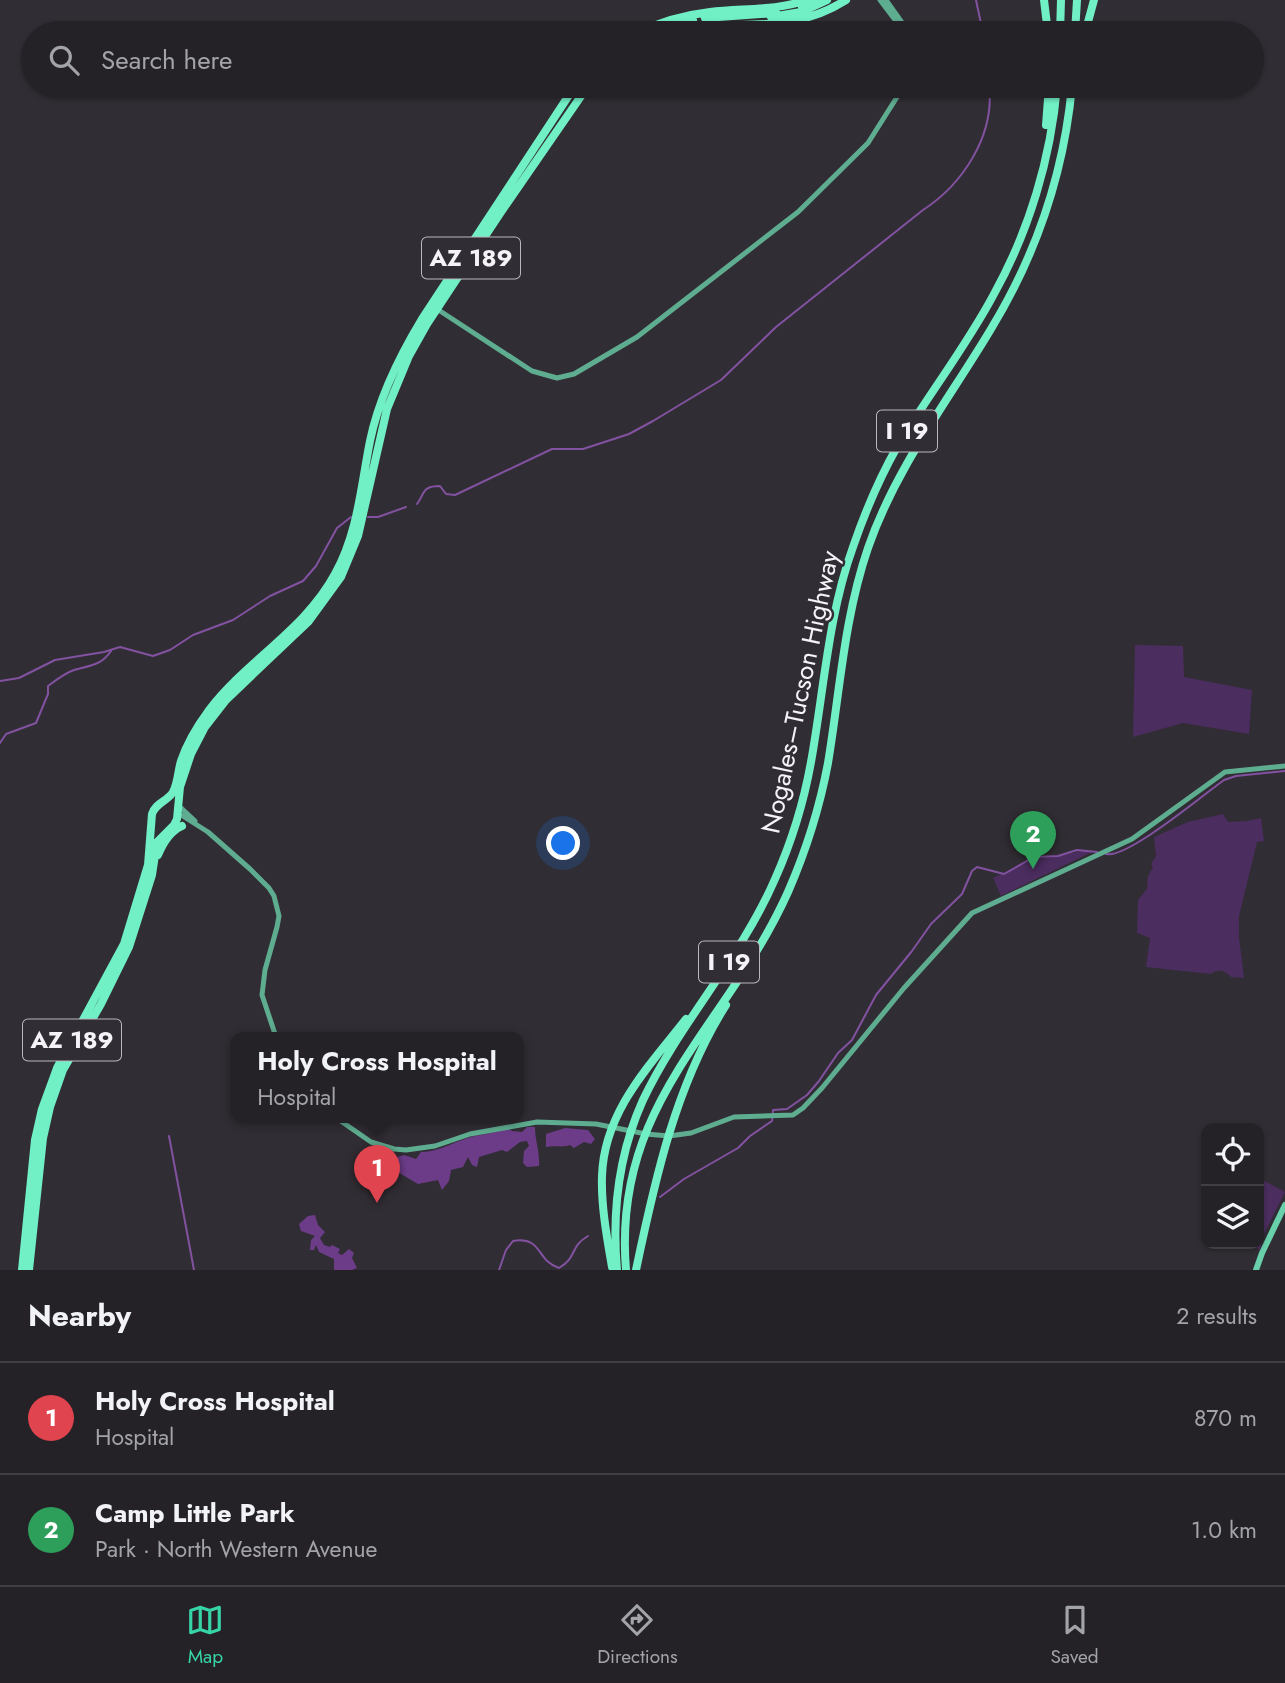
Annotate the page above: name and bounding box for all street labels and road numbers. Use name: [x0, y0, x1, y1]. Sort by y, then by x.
road number: AZ 189: [422, 237, 520, 278]
road number: I 19: [877, 410, 937, 452]
street label: Nogales–Tucson Highway: [751, 547, 849, 837]
road number: I 19: [699, 942, 759, 982]
road number: AZ 189: [23, 1020, 121, 1060]

